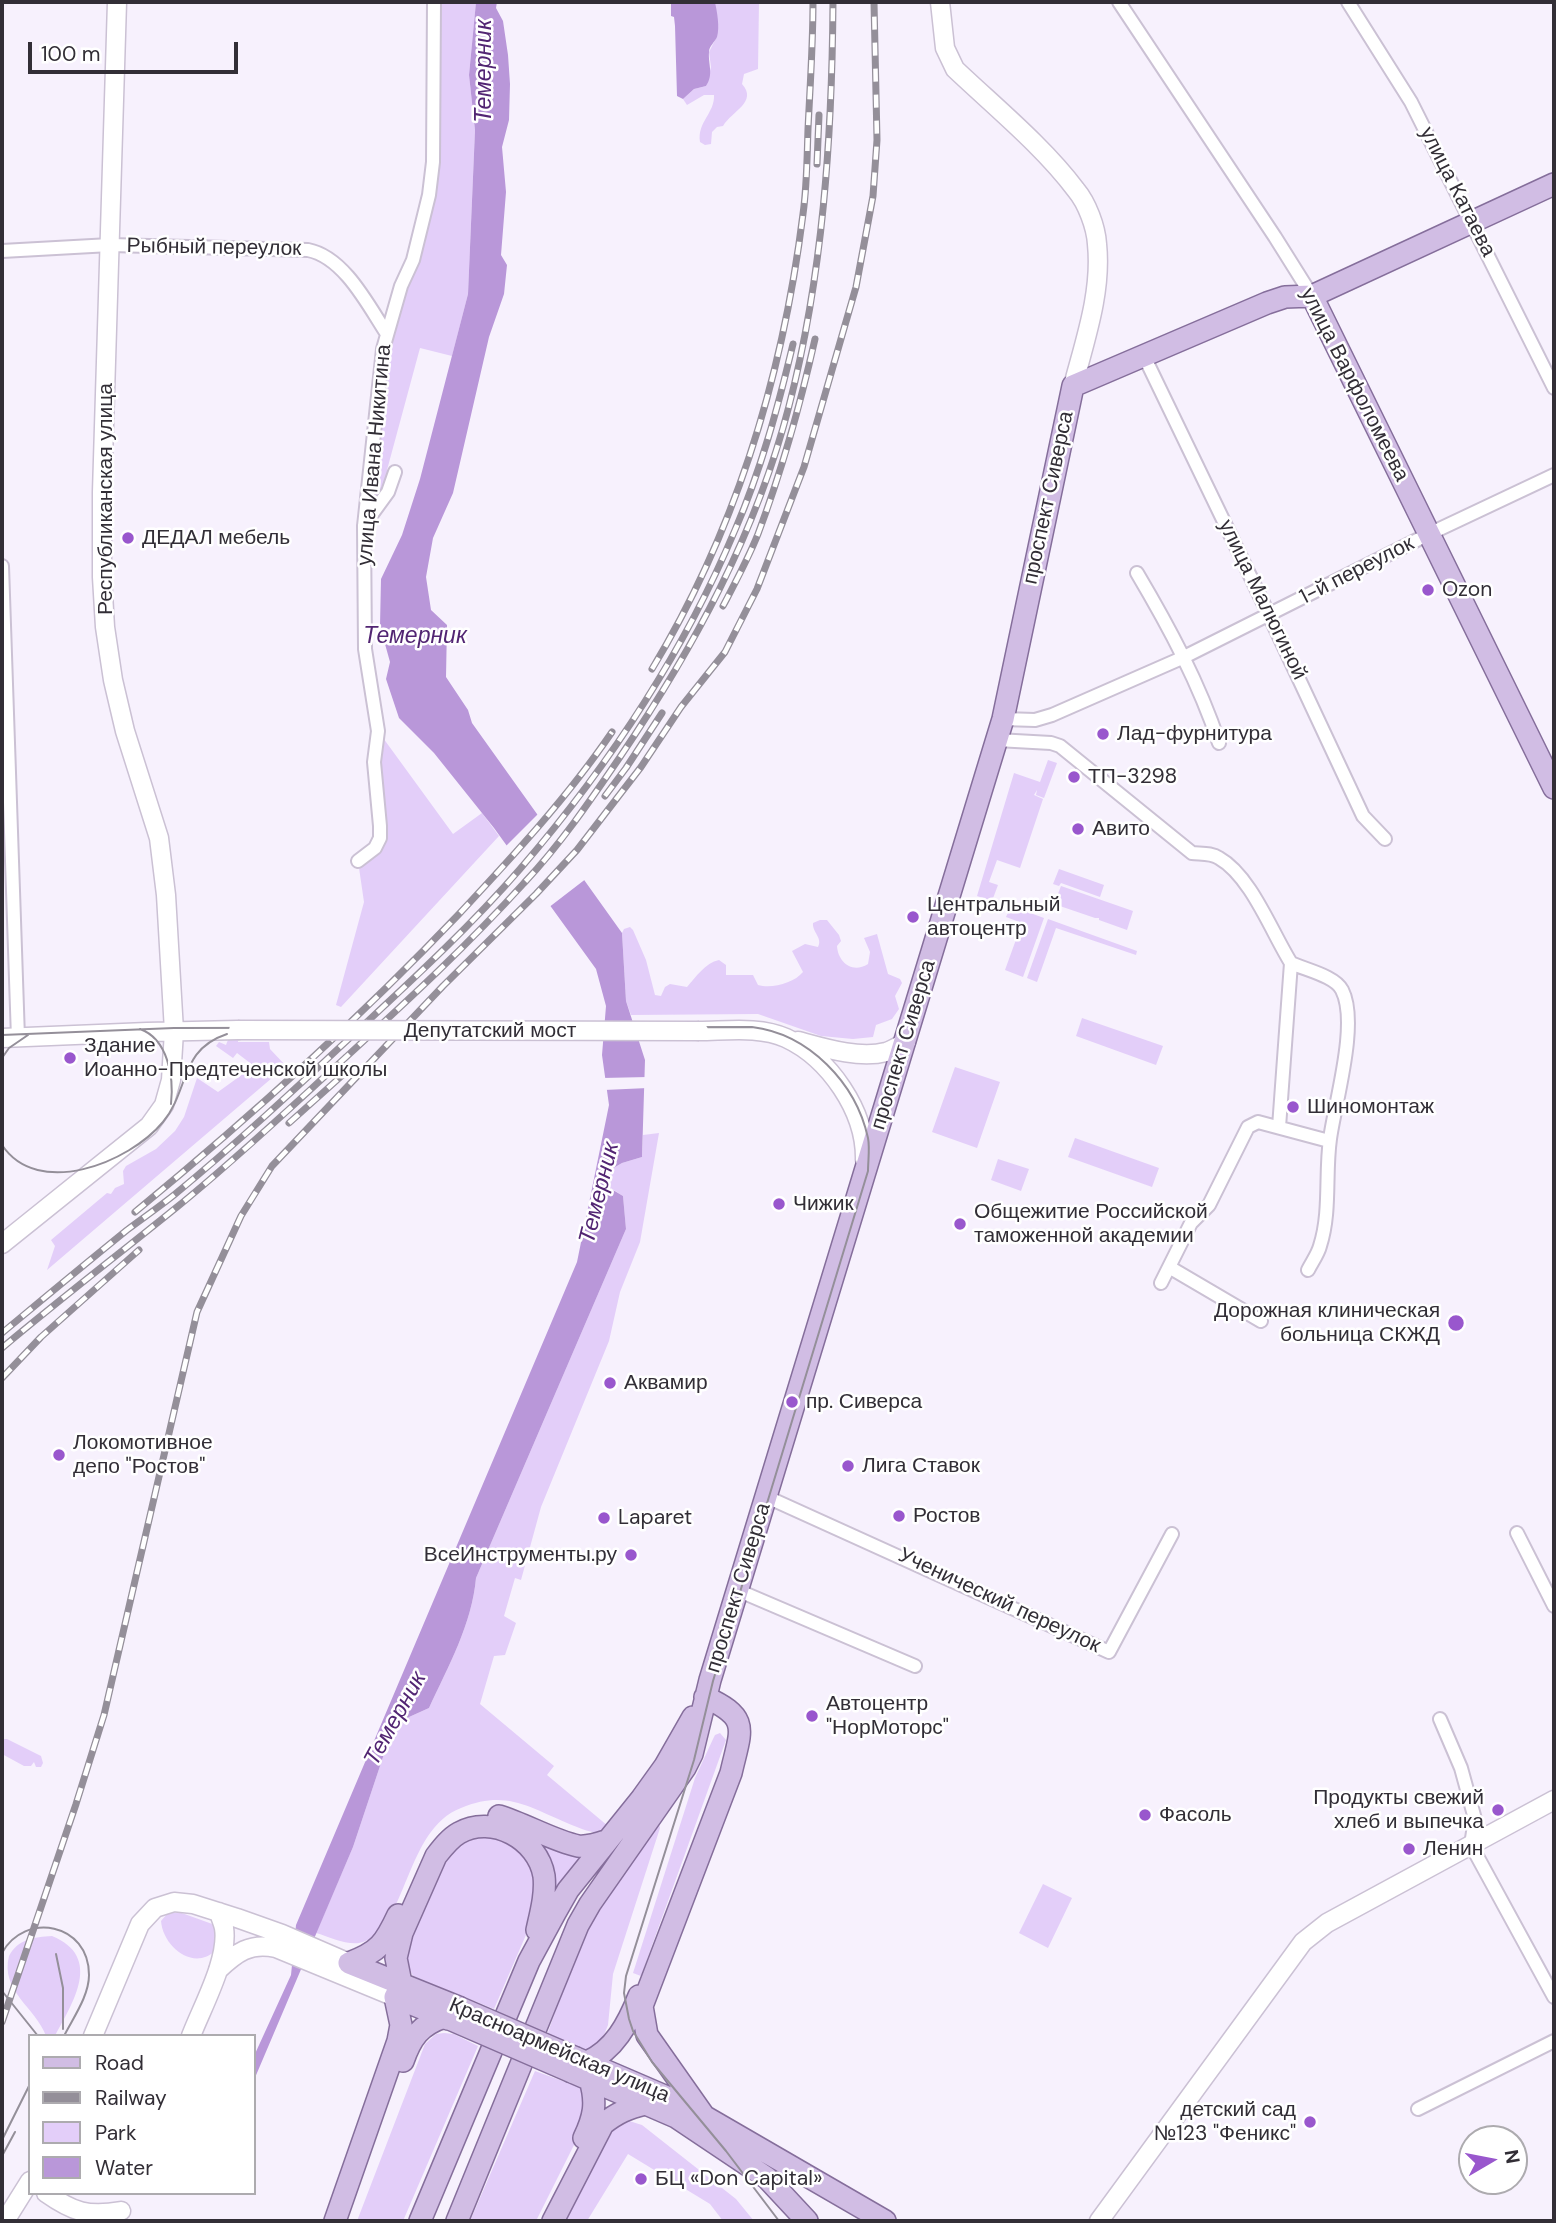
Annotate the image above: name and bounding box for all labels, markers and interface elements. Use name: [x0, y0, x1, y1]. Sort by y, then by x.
water label: Темерник: [471, 19, 499, 123]
scale bar: [32, 28, 242, 72]
text: 100 m: [41, 40, 101, 68]
street label: улица Катаева: [1414, 123, 1500, 261]
street label: Рыбный переулок: [126, 234, 302, 262]
street label: улица Варфоломеева: [1294, 284, 1414, 486]
street label: улица Ивана Никитина: [353, 343, 397, 567]
street label: Республиканская улица: [93, 383, 119, 615]
street label: проспект Сиверса: [1018, 409, 1080, 587]
street label: улица Малюгиной: [1212, 516, 1312, 684]
place label: ДЕДАЛ мебель: [142, 525, 290, 551]
marker: ДЕДАЛ мебель: [120, 530, 136, 546]
street label: 1-й переулок: [1296, 531, 1418, 611]
place label: Ozon: [1442, 577, 1492, 603]
marker: Ozon: [1420, 582, 1436, 598]
water label: Темерник: [363, 623, 467, 651]
place label: Лад-фурнитура: [1117, 721, 1272, 747]
marker: Лад-фурнитура: [1095, 726, 1111, 742]
place label: ТП-3298: [1088, 764, 1177, 790]
marker: ТП-3298: [1066, 769, 1082, 785]
place label: Авито: [1092, 816, 1150, 842]
marker: Авито: [1070, 821, 1086, 837]
place label: Центральный автоцентр: [927, 892, 1060, 942]
marker: Центральный автоцентр: [905, 909, 921, 925]
street label: проспект Сиверса: [866, 957, 942, 1133]
street label: Депутатский мост: [404, 1018, 576, 1044]
place label: Здание Иоанно-Предтеченской школы: [84, 1033, 387, 1083]
marker: Здание Иоанно-Предтеченской школы: [62, 1050, 78, 1066]
place label: Шиномонтаж: [1307, 1094, 1434, 1120]
marker: Шиномонтаж: [1285, 1099, 1301, 1115]
water label: Темерник: [574, 1139, 626, 1247]
place label: Чижик: [793, 1191, 854, 1217]
marker: Чижик: [771, 1196, 787, 1212]
place label: Общежитие Российской таможенной академии: [974, 1199, 1208, 1249]
marker: Общежитие Российской таможенной академии: [952, 1216, 968, 1232]
place label: Дорожная клиническая больница СКЖД: [1214, 1298, 1440, 1348]
marker: Дорожная клиническая больница СКЖД: [1446, 1313, 1466, 1333]
place label: Аквамир: [624, 1370, 708, 1396]
marker: Аквамир: [602, 1375, 618, 1391]
place label: пр. Сиверса: [806, 1389, 922, 1415]
marker: пр. Сиверса: [784, 1394, 800, 1410]
place label: Локомотивное депо "Ростов": [73, 1430, 213, 1480]
marker: Локомотивное депо "Ростов": [51, 1447, 67, 1463]
place label: Лига Ставок: [862, 1453, 980, 1479]
marker: Лига Ставок: [840, 1458, 856, 1474]
street label: проспект Сиверса: [701, 1500, 777, 1676]
place label: Ростов: [913, 1503, 980, 1529]
place label: Laparet: [618, 1505, 692, 1531]
marker: Ростов: [891, 1508, 907, 1524]
marker: Laparet: [596, 1510, 612, 1526]
place label: ВсеИнструменты.ру: [424, 1542, 617, 1568]
street label: Ученический переулок: [894, 1543, 1104, 1659]
marker: ВсеИнструменты.ру: [623, 1547, 639, 1563]
water label: Темерник: [359, 1667, 433, 1771]
place label: Автоцентр "НорМоторс": [826, 1691, 949, 1741]
marker: Автоцентр "НорМоторс": [804, 1708, 820, 1724]
place label: Продукты свежий хлеб и выпечка: [1313, 1785, 1484, 1835]
place label: Фасоль: [1159, 1802, 1232, 1828]
marker: Продукты свежий хлеб и выпечка: [1490, 1802, 1506, 1818]
marker: Фасоль: [1137, 1807, 1153, 1823]
place label: Ленин: [1423, 1836, 1483, 1862]
marker: Ленин: [1401, 1841, 1417, 1857]
street label: Красноармейская улица: [445, 1993, 673, 2109]
legend: [28, 2034, 256, 2195]
text: Road: [95, 2049, 144, 2077]
text: Railway: [95, 2084, 167, 2112]
place label: детский сад №123 "Феникс": [1154, 2097, 1296, 2147]
marker: детский сад №123 "Феникс": [1302, 2114, 1318, 2130]
text: Park: [95, 2119, 136, 2147]
north arrow: [1458, 2125, 1528, 2195]
text: N: [1499, 2148, 1526, 2166]
text: Water: [95, 2154, 153, 2182]
place label: БЦ «Don Capital»: [655, 2166, 822, 2192]
marker: БЦ «Don Capital»: [633, 2171, 649, 2187]

